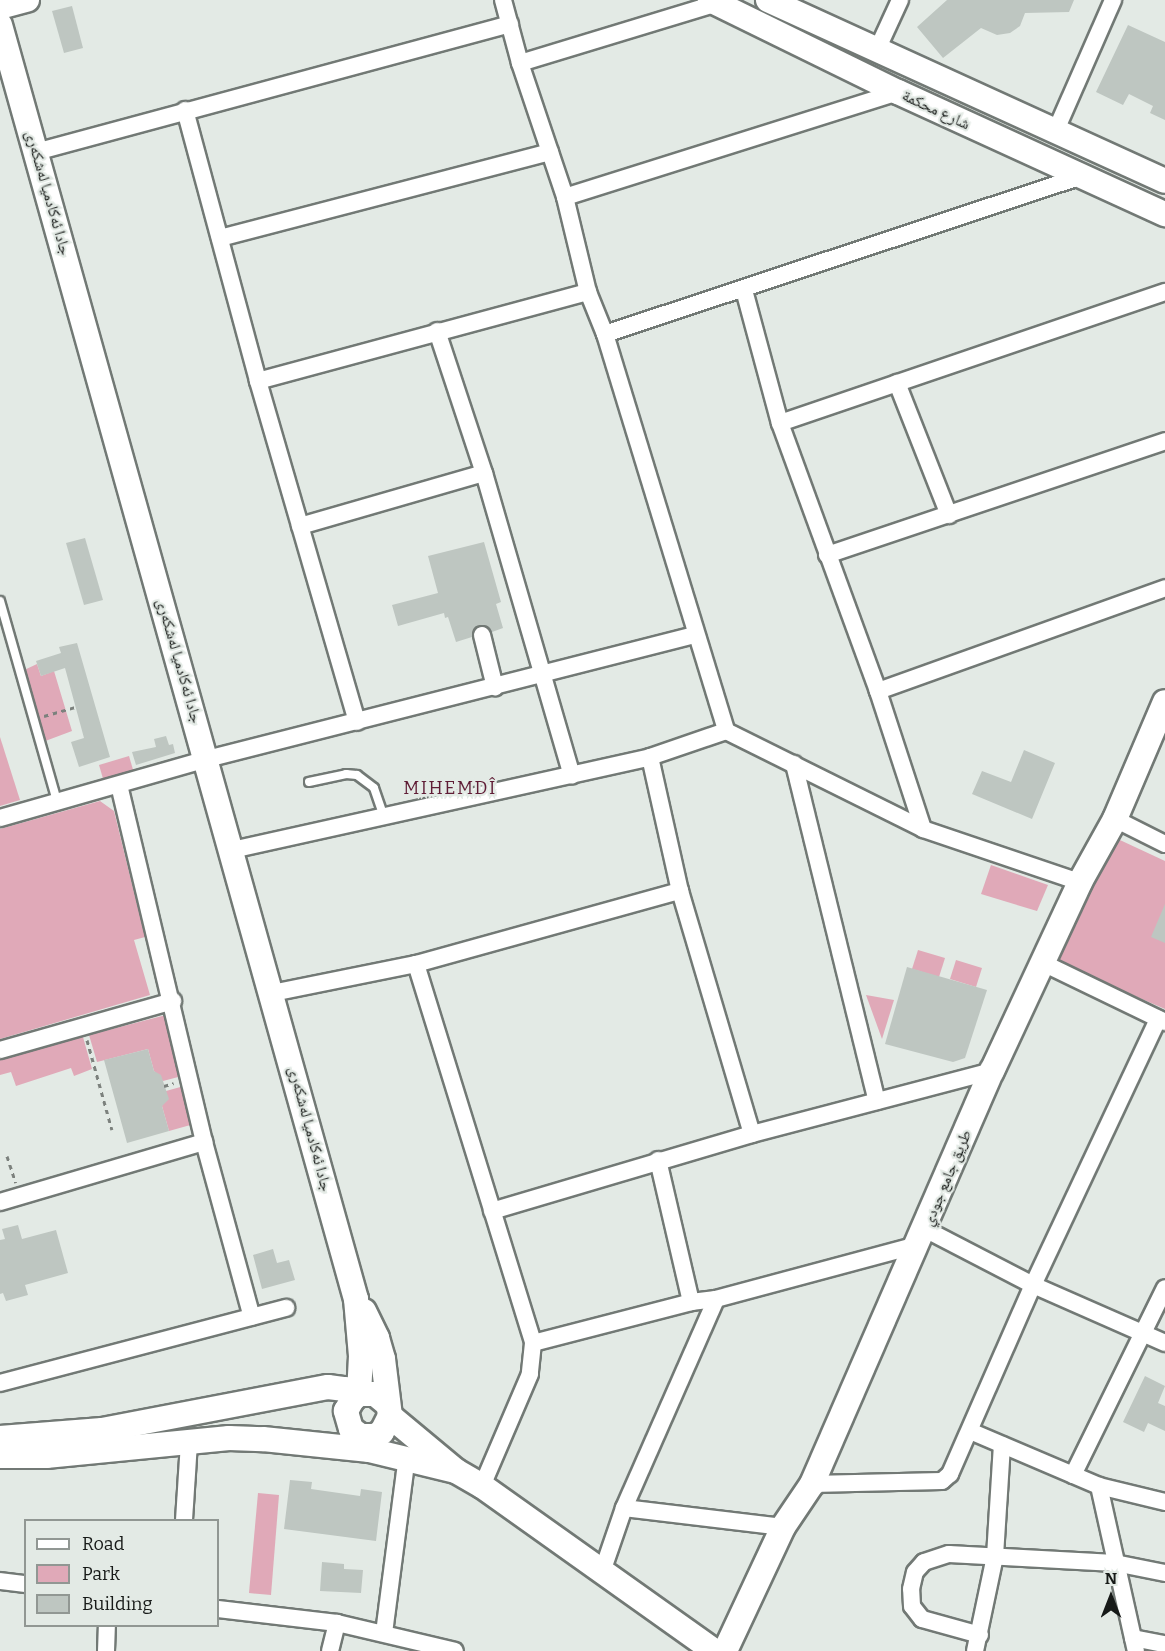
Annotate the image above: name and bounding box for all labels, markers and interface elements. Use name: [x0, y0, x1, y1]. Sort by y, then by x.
street label: شارع محكمة: [899, 86, 973, 134]
street label: جادا ئه‌كادميا له‌شكه‌رى: [21, 128, 75, 258]
street label: جادا ئه‌كادميا له‌شكه‌رى: [152, 596, 206, 726]
district label: MIHEMDÎ: [403, 777, 497, 799]
street label: جادا ئه‌كادميا له‌شكه‌رى: [284, 1064, 336, 1194]
street label: طريق جامع جودي: [918, 1127, 976, 1229]
legend: [24, 1519, 219, 1627]
text: Road: [82, 1533, 124, 1555]
text: Park: [82, 1563, 120, 1585]
north arrow: [1081, 1567, 1141, 1627]
text: N: [1105, 1569, 1117, 1588]
text: Building: [82, 1593, 153, 1615]

